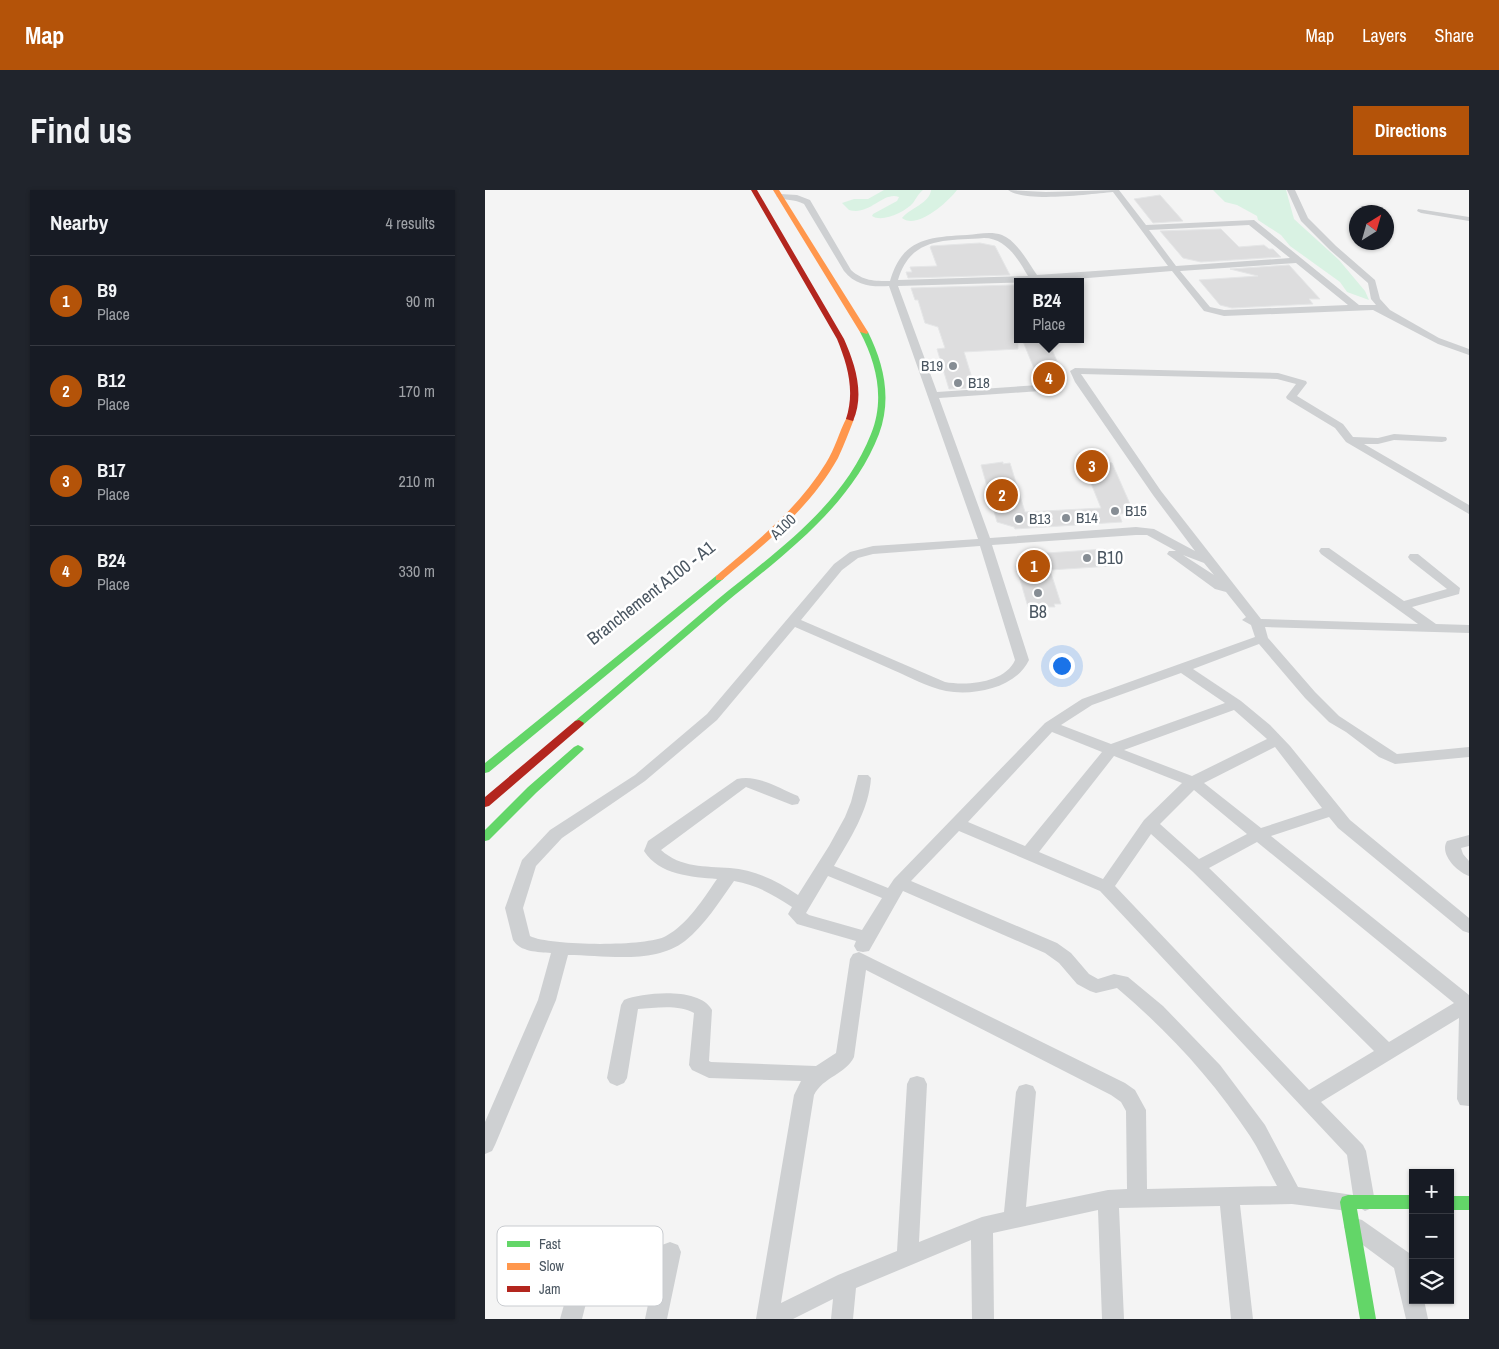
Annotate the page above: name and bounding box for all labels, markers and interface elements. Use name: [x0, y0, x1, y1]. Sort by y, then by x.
text: Map: [25, 19, 64, 51]
text: Map: [1306, 23, 1334, 48]
text: Layers: [1362, 23, 1407, 48]
text: Share: [1435, 23, 1474, 48]
button: Directions: [1353, 106, 1469, 155]
text: Find us: [30, 107, 132, 154]
north arrow: [1349, 205, 1394, 250]
text: Nearby: [50, 208, 108, 237]
text: 4 results: [385, 212, 435, 234]
text: B9: [97, 277, 117, 303]
popup: [1014, 278, 1084, 343]
text: B24: [1033, 287, 1061, 313]
text: 1: [62, 290, 70, 312]
text: 90 m: [406, 290, 435, 312]
text: Place: [97, 303, 130, 325]
text: Place: [1033, 313, 1065, 335]
place label: B19: [921, 355, 943, 376]
pin: 4: [1033, 359, 1065, 397]
marker: B19: [947, 360, 959, 372]
text: B12: [97, 367, 126, 393]
place label: B18: [968, 372, 990, 393]
marker: B18: [952, 377, 964, 389]
text: 2: [62, 380, 70, 402]
text: 170 m: [399, 380, 435, 402]
text: Place: [97, 393, 130, 415]
pin: 3: [1076, 447, 1108, 485]
text: B17: [97, 457, 126, 483]
text: 3: [62, 470, 70, 492]
text: 210 m: [399, 470, 435, 492]
pin: 2: [986, 476, 1018, 514]
text: Place: [97, 483, 130, 505]
place label: B15: [1125, 500, 1147, 521]
marker: B15: [1109, 505, 1121, 517]
place label: B14: [1076, 507, 1098, 528]
place label: B13: [1029, 508, 1051, 529]
street label: A100: [764, 509, 800, 545]
marker: B14: [1060, 512, 1072, 524]
marker: B13: [1013, 513, 1025, 525]
street label: Branchement A100 - A1: [582, 534, 720, 650]
place label: B10: [1097, 545, 1123, 570]
text: B24: [97, 547, 126, 573]
pin: 1: [1018, 547, 1050, 585]
marker: B10: [1081, 552, 1093, 564]
text: 4: [62, 560, 70, 582]
text: 330 m: [399, 560, 435, 582]
text: Place: [97, 573, 130, 595]
marker: B8: [1032, 587, 1044, 599]
place label: B8: [1029, 599, 1047, 624]
your location: [1049, 653, 1075, 679]
map controls: [1409, 1169, 1454, 1304]
button: +: [1409, 1169, 1454, 1214]
button: −: [1409, 1214, 1454, 1259]
legend: [497, 1226, 663, 1306]
text: Fast: [539, 1235, 561, 1253]
text: Slow: [539, 1257, 565, 1275]
button: layers: [1409, 1259, 1454, 1304]
text: Jam: [539, 1280, 561, 1298]

